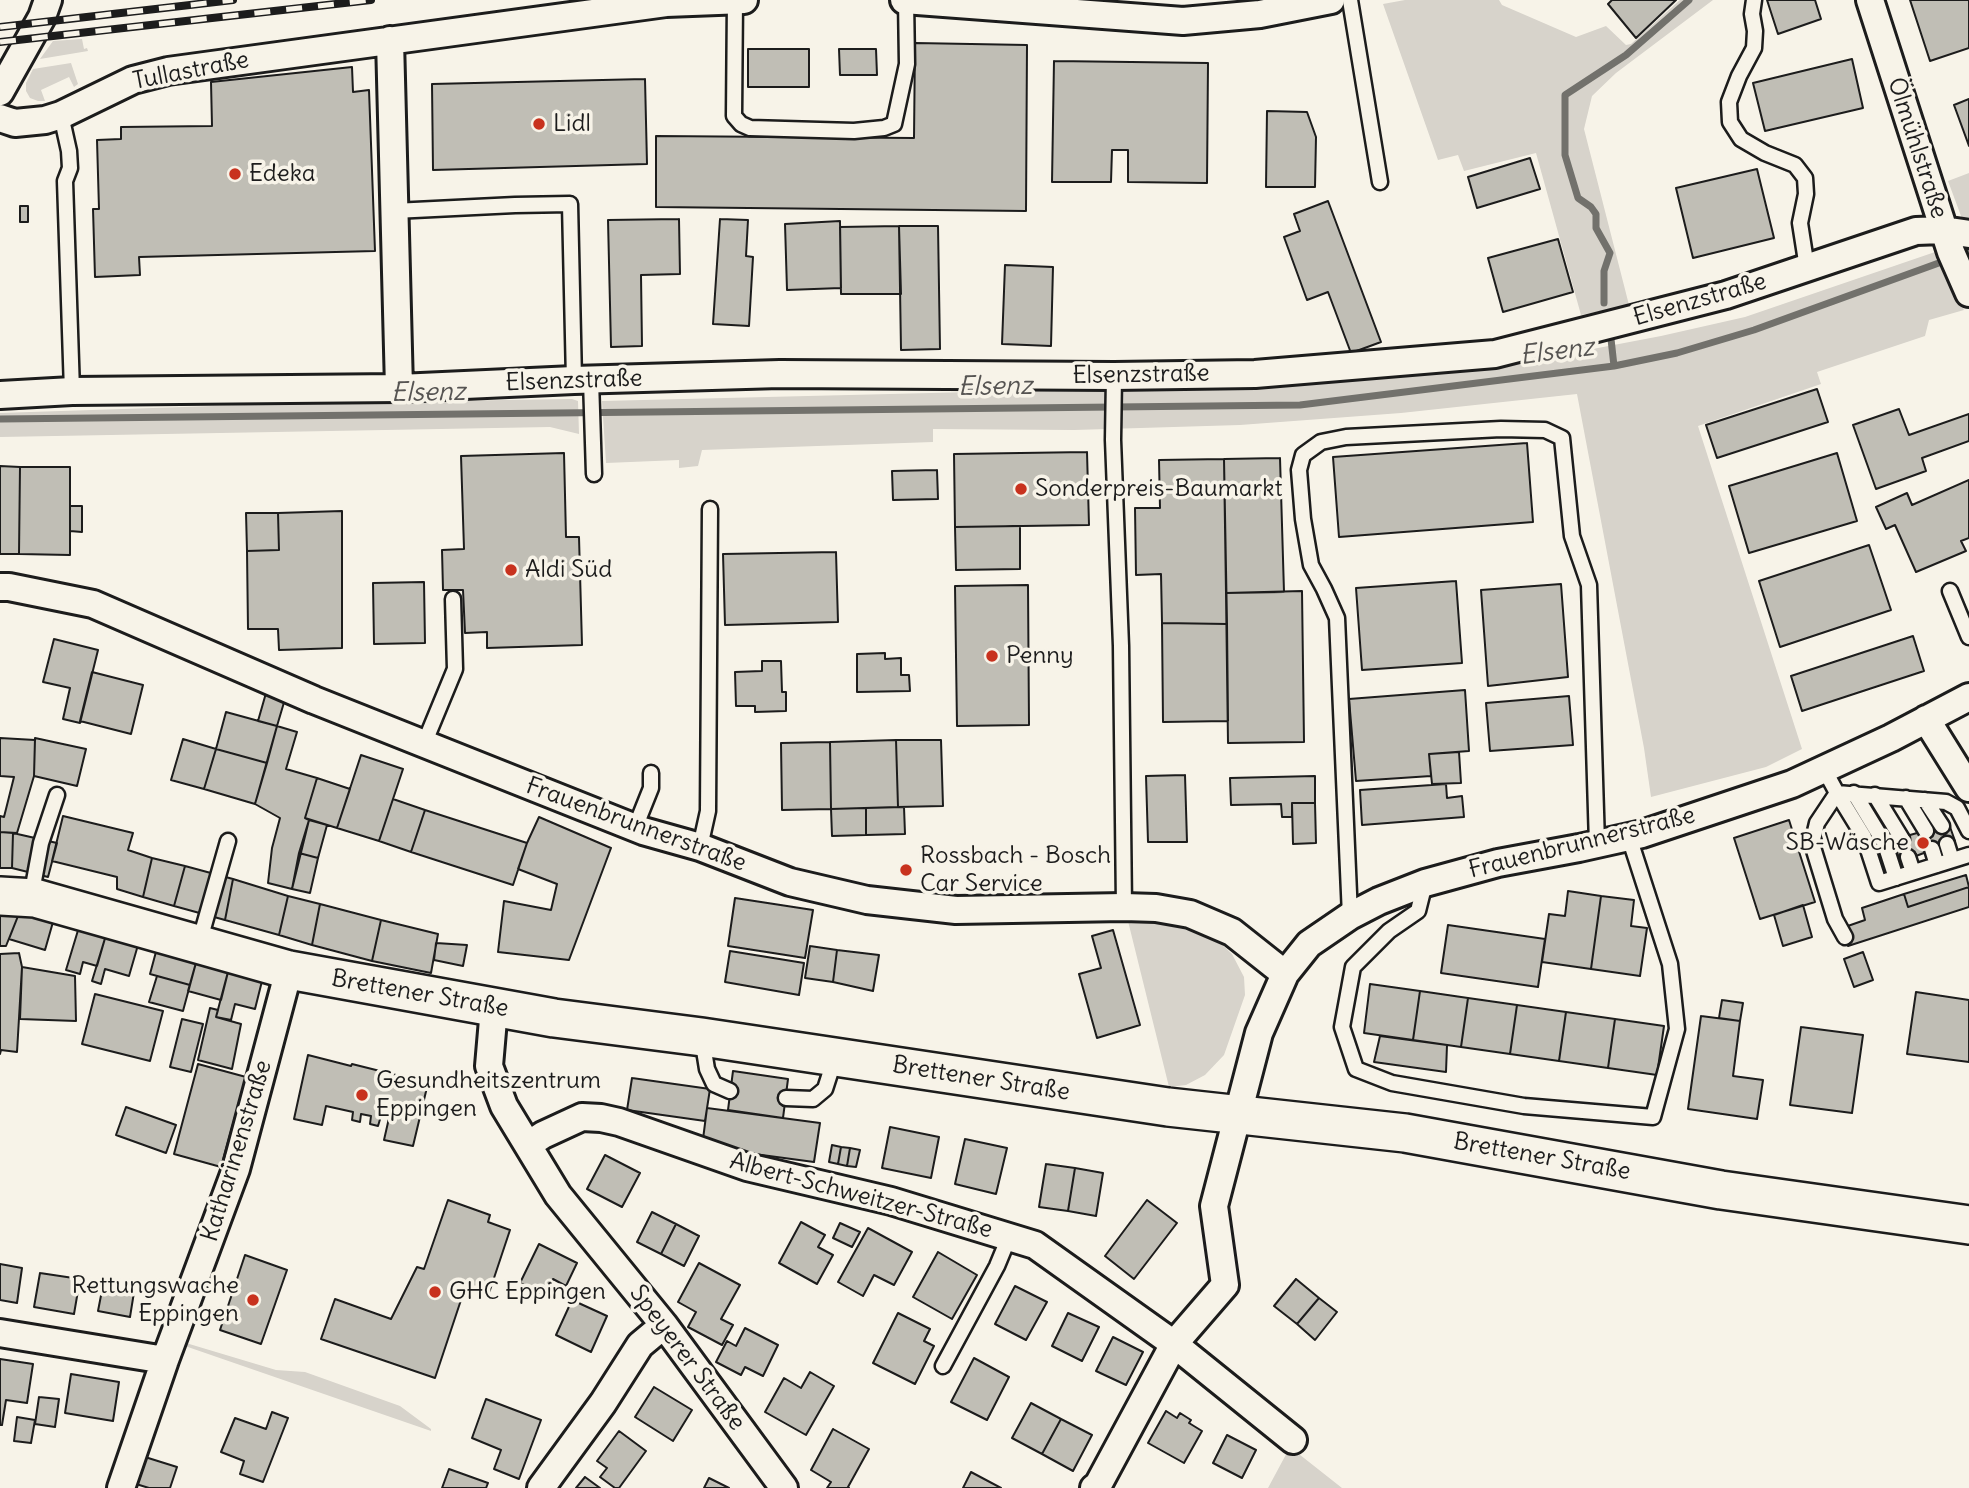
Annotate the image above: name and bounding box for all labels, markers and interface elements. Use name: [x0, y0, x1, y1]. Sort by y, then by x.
street label: Tullastraße: [131, 46, 251, 96]
street label: Ölmühlstraße: [1881, 74, 1953, 222]
place label: Lidl: [553, 110, 591, 138]
marker: Lidl: [531, 116, 547, 132]
place label: Edeka: [249, 160, 315, 188]
marker: Edeka: [227, 166, 243, 182]
street label: Elsenzstraße: [1630, 267, 1770, 333]
water label: Elsenz: [1518, 332, 1596, 372]
street label: Elsenzstraße: [1072, 359, 1210, 391]
street label: Elsenzstraße: [505, 364, 643, 398]
water label: Elsenz: [958, 371, 1032, 403]
water label: Elsenz: [391, 377, 465, 409]
place label: Sonderpreis-Baumarkt: [1035, 475, 1283, 503]
marker: Sonderpreis-Baumarkt: [1013, 481, 1029, 497]
place label: Aldi Süd: [525, 556, 612, 584]
marker: Aldi Süd: [503, 562, 519, 578]
place label: Penny: [1006, 642, 1074, 670]
marker: Penny: [984, 648, 1000, 664]
street label: Frauenbrunnerstraße: [522, 772, 750, 878]
street label: Frauenbrunnerstraße: [1466, 801, 1698, 885]
place label: SB-Wäsche: [1786, 829, 1909, 857]
marker: SB-Wäsche: [1915, 835, 1931, 851]
place label: Rossbach - Bosch Car Service: [920, 842, 1111, 898]
marker: Rossbach - Bosch Car Service: [898, 862, 914, 878]
street label: Brettener Straße: [329, 964, 511, 1024]
street label: Brettener Straße: [890, 1051, 1072, 1107]
street label: Katharinenstraße: [196, 1057, 278, 1245]
place label: Gesundheitszentrum Eppingen: [376, 1067, 601, 1123]
marker: Gesundheitszentrum Eppingen: [354, 1087, 370, 1103]
street label: Brettener Straße: [1451, 1127, 1633, 1187]
street label: Albert-Schweitzer-Straße: [727, 1147, 995, 1245]
place label: Rettungswache Eppingen: [71, 1272, 239, 1328]
place label: GHC Eppingen: [449, 1278, 606, 1306]
street label: Speyerer Straße: [623, 1280, 751, 1436]
marker: GHC Eppingen: [427, 1284, 443, 1300]
marker: Rettungswache Eppingen: [245, 1292, 261, 1308]

